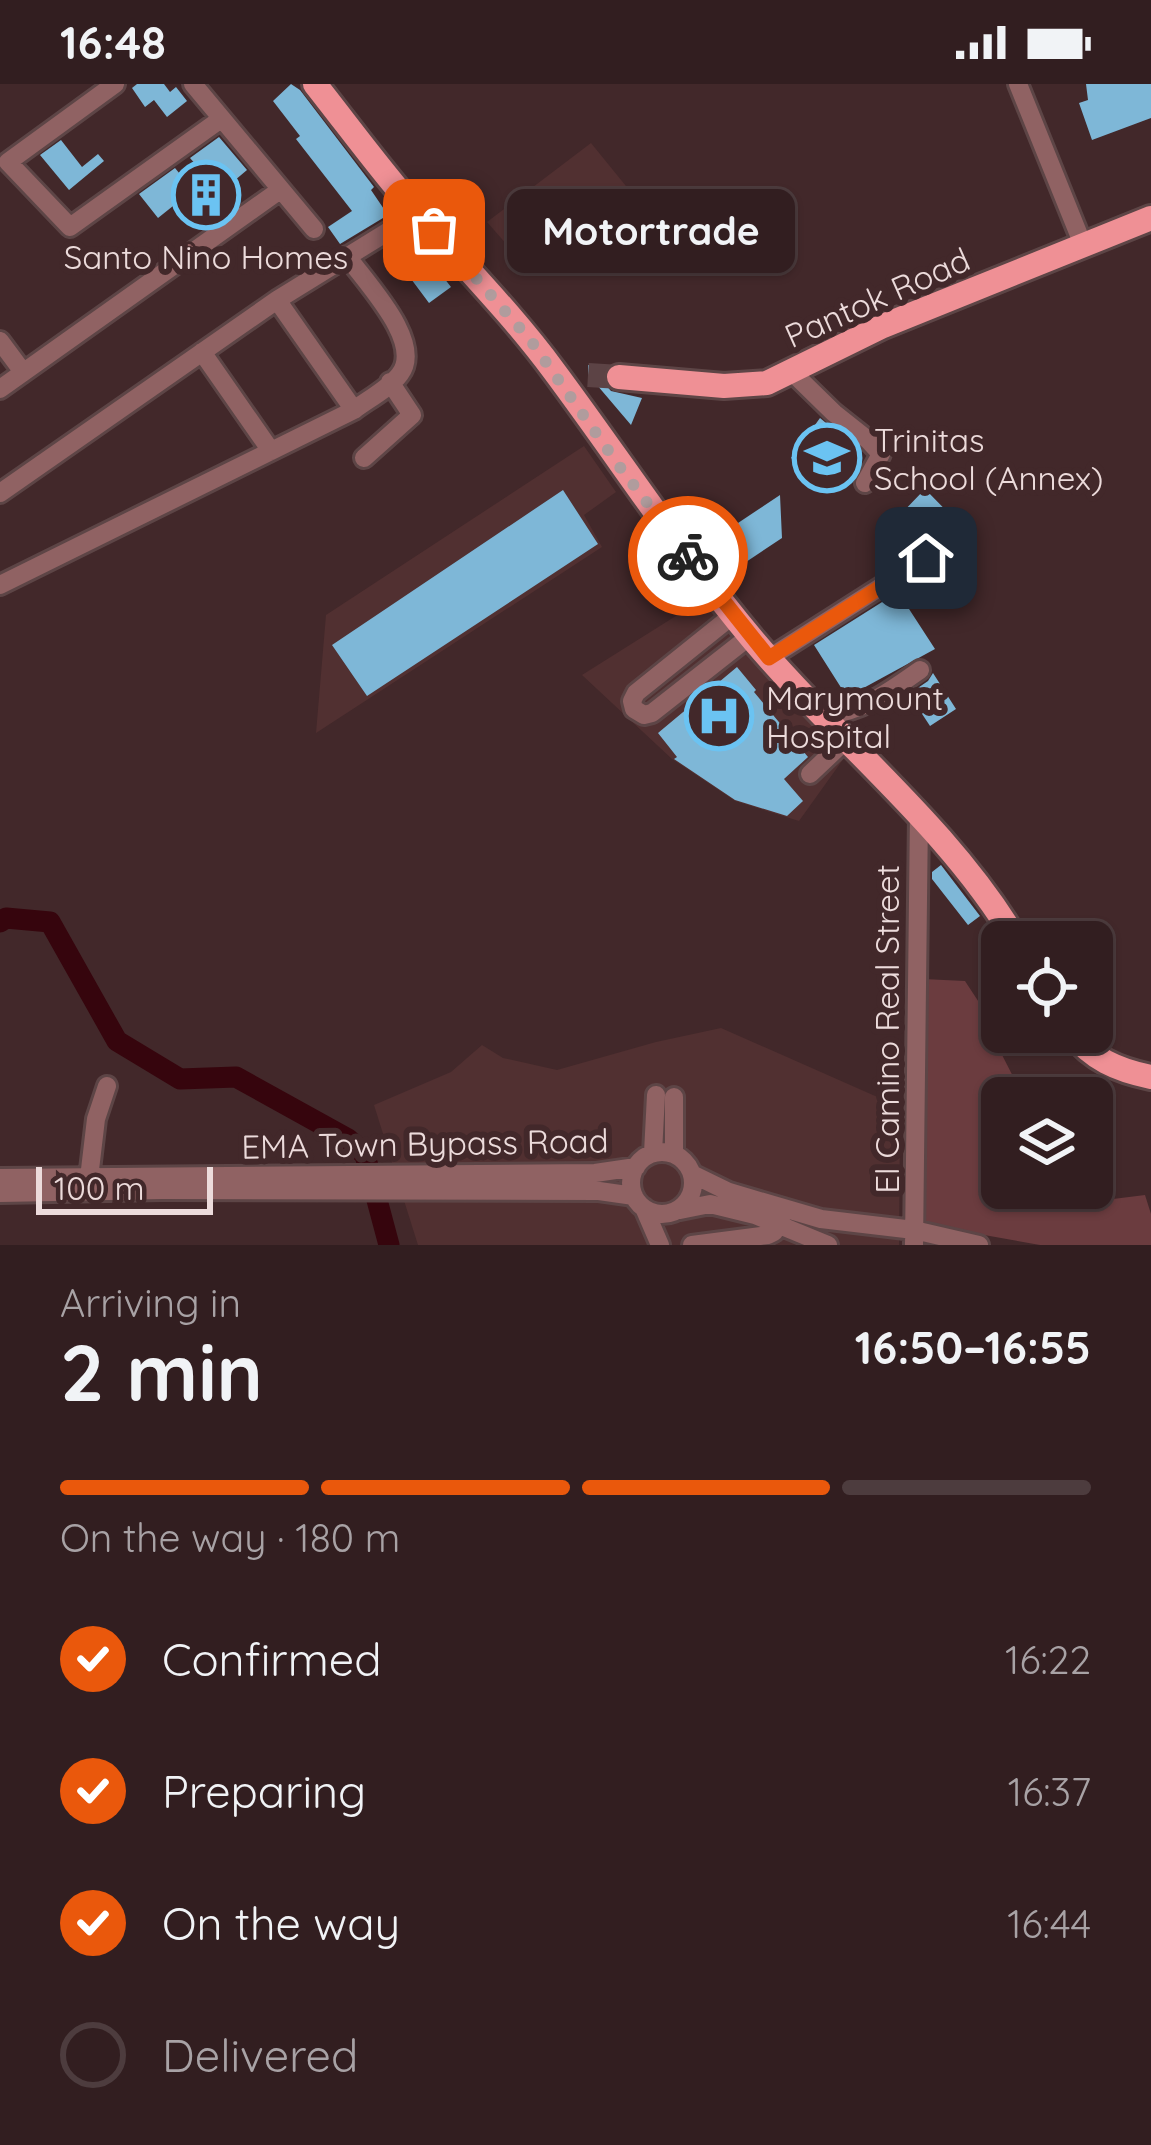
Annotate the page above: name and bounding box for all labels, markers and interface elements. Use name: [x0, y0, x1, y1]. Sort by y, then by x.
text: 16:48: [60, 14, 166, 70]
building icon: Santo Nino Homes: [171, 160, 241, 230]
pin: [383, 179, 485, 281]
callout: Motortrade: [506, 188, 794, 272]
icon: bag: [401, 197, 467, 263]
text: Motortrade: [542, 206, 760, 255]
place label: Santo Nino Homes: [64, 236, 348, 277]
street label: Pantok Road: [778, 238, 976, 356]
place label: Trinitas School (Annex): [874, 419, 1103, 498]
school or university icon: Trinitas School (Annex): [792, 423, 862, 493]
courier: [628, 496, 748, 616]
pin: [875, 507, 977, 609]
icon: bike: [655, 523, 721, 589]
icon: home: [893, 525, 959, 591]
place label: Marymount Hospital: [766, 677, 944, 756]
hospital icon: Marymount Hospital: [684, 681, 754, 751]
street label: El Camino Real Street: [866, 864, 907, 1194]
map controls: [981, 921, 1113, 1209]
button: locate: [981, 921, 1113, 1053]
button: layers: [981, 1077, 1113, 1209]
street label: EMA Town Bypass Road: [241, 1119, 609, 1167]
scale bar: [36, 1161, 213, 1214]
text: 100 m: [54, 1167, 145, 1208]
text: Arriving in: [60, 1278, 241, 1327]
text: 16:50–16:55: [855, 1319, 1091, 1375]
text: 2 min: [60, 1323, 263, 1421]
text: On the way · 180 m: [60, 1513, 400, 1562]
icon: check: [60, 1626, 126, 1692]
text: Confirmed: [162, 1631, 381, 1687]
text: 16:22: [1005, 1635, 1091, 1684]
icon: check: [60, 1758, 126, 1824]
text: Preparing: [162, 1763, 366, 1819]
text: 16:37: [1008, 1767, 1091, 1816]
icon: check: [60, 1890, 126, 1956]
text: On the way: [162, 1895, 400, 1951]
text: 16:44: [1007, 1899, 1091, 1948]
text: Delivered: [162, 2027, 358, 2083]

